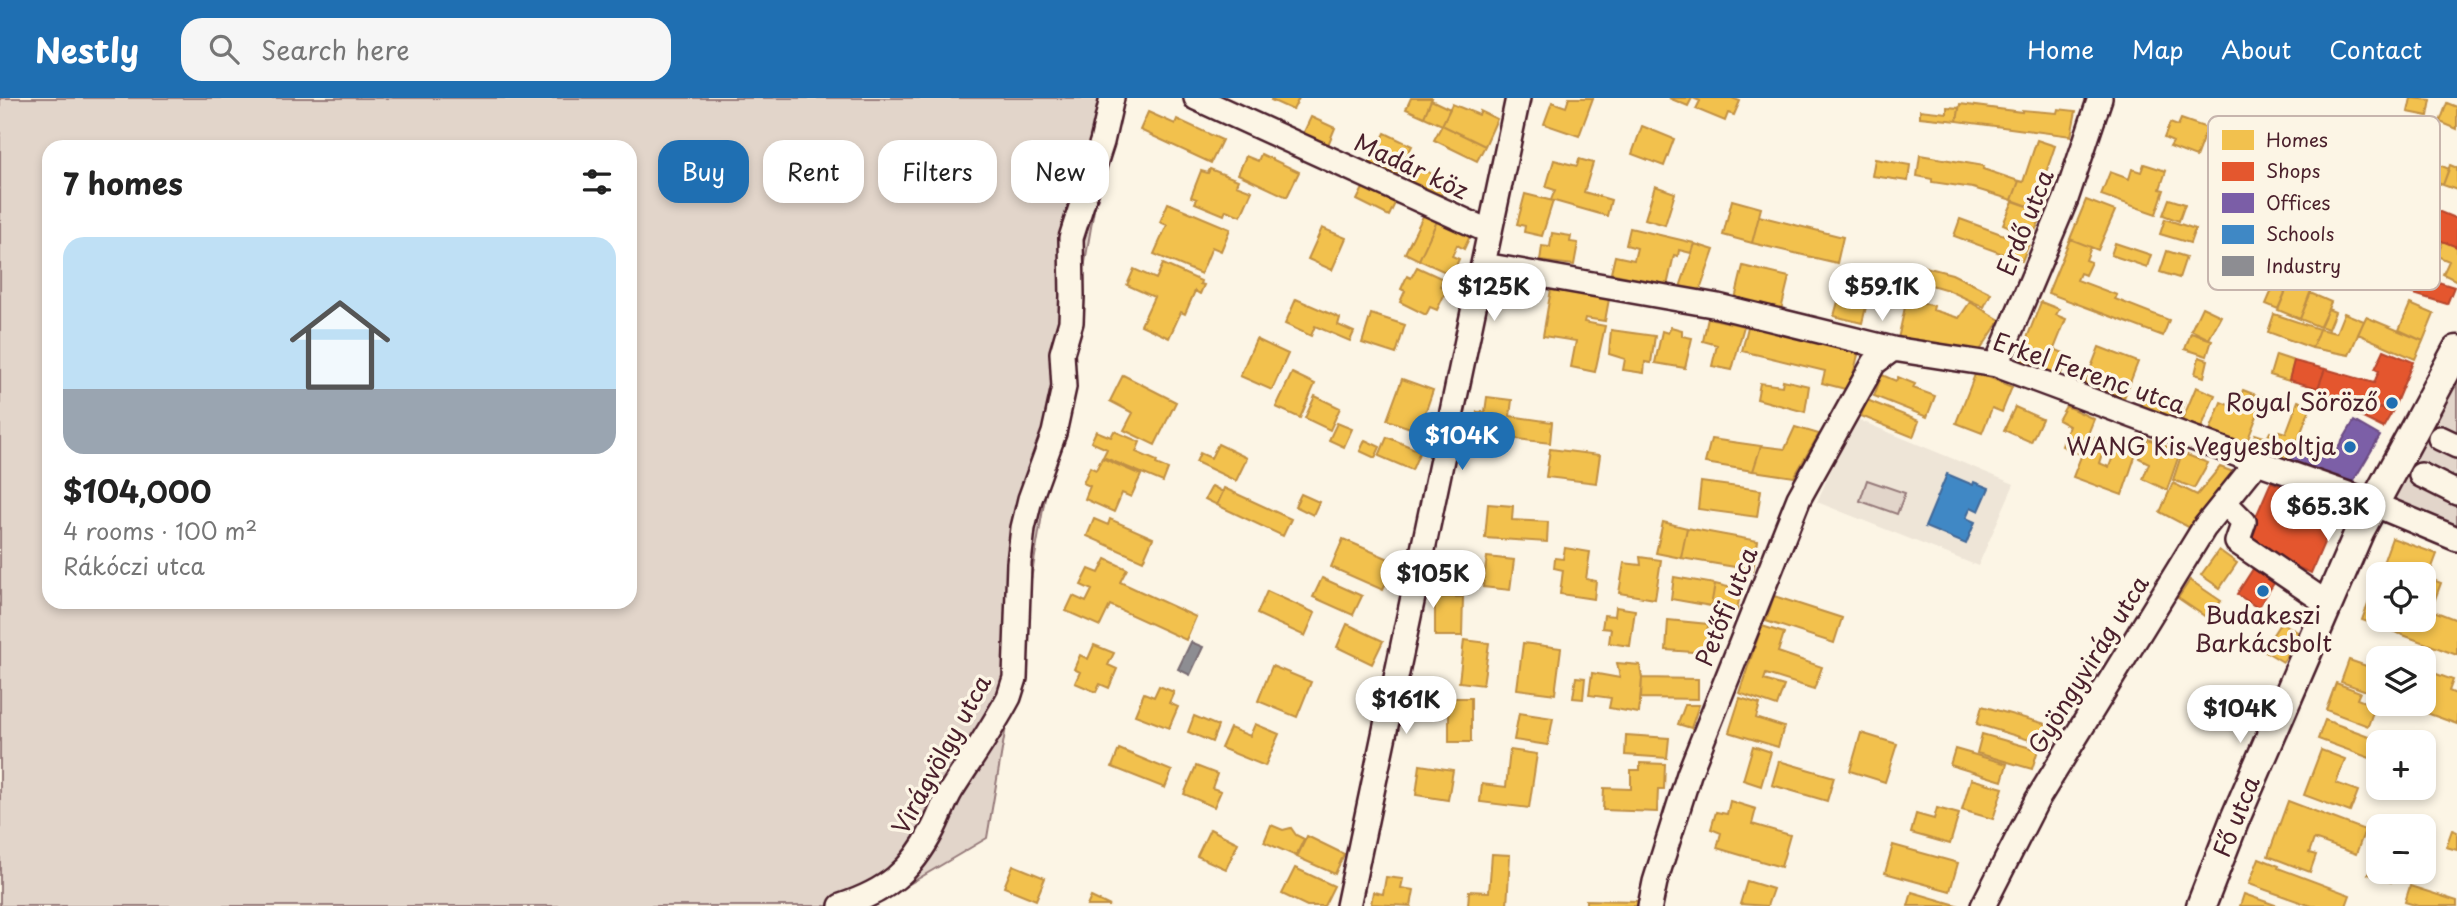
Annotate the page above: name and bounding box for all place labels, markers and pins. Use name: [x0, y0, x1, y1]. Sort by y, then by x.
pin: $125K: [1445, 264, 1543, 323]
pin: $59.1K: [1825, 264, 1939, 323]
place label: Royal Söröző: [2226, 383, 2378, 419]
marker: Royal Söröző: [2384, 395, 2400, 411]
pin: $104K: [1413, 412, 1511, 472]
place label: WANG Kis Vegyesboltja: [2066, 427, 2336, 463]
marker: WANG Kis Vegyesboltja: [2342, 439, 2358, 455]
pin: $65.3K: [2271, 484, 2385, 543]
pin: $105K: [1384, 550, 1482, 610]
marker: Budakeszi Barkácsbolt: [2255, 583, 2271, 599]
place label: Budakeszi Barkácsbolt: [2194, 596, 2332, 660]
pin: $161K: [1357, 676, 1455, 736]
pin: $104K: [2191, 686, 2289, 745]

